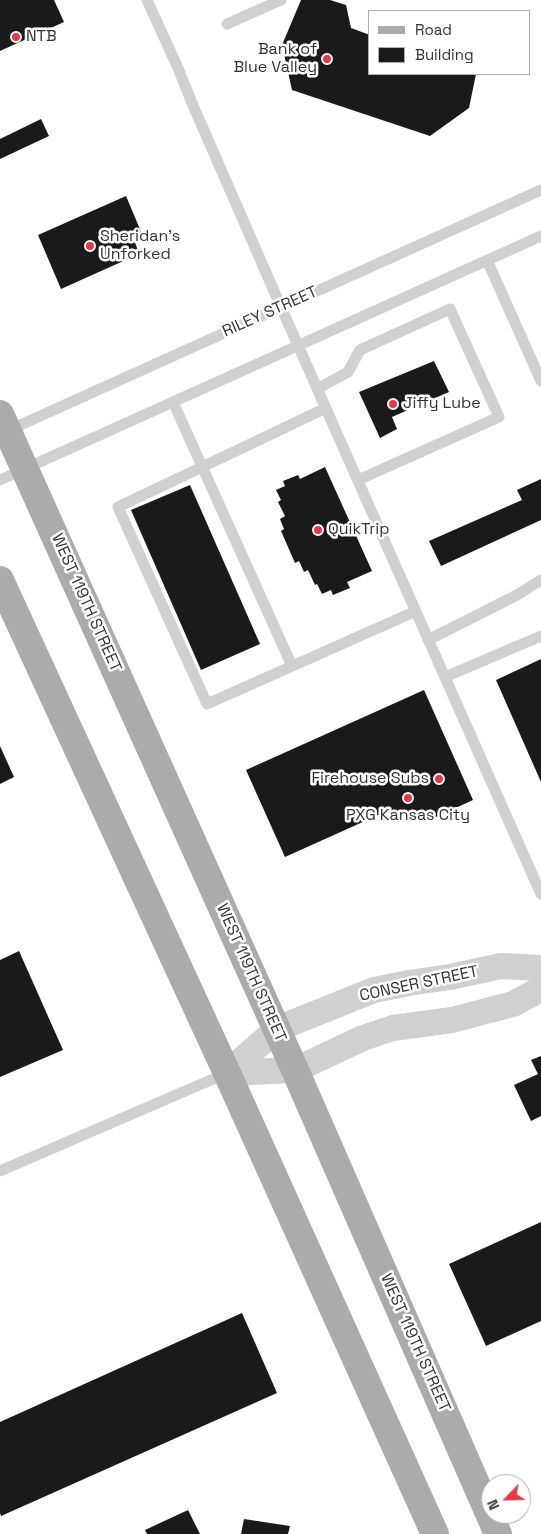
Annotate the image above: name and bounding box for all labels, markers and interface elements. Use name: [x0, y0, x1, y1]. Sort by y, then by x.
legend: [368, 10, 531, 75]
text: Road: [415, 20, 452, 39]
place label: NTB: [26, 27, 57, 47]
marker: NTB: [10, 31, 22, 43]
place label: Bank of Blue Valley: [233, 40, 317, 78]
text: Building: [415, 45, 474, 64]
marker: Bank of Blue Valley: [321, 53, 333, 65]
place label: Sheridan's Unforked: [100, 227, 180, 265]
marker: Sheridan's Unforked: [84, 240, 96, 252]
street label: RILEY STREET: [220, 283, 320, 341]
place label: Jiffy Lube: [403, 394, 481, 414]
marker: Jiffy Lube: [387, 398, 399, 410]
place label: QuikTrip: [328, 520, 389, 540]
marker: QuikTrip: [312, 524, 324, 536]
street label: WEST 119TH STREET: [47, 531, 125, 675]
place label: Firehouse Subs: [311, 769, 429, 789]
marker: Firehouse Subs: [433, 773, 445, 785]
marker: PXG Kansas City: [402, 792, 414, 804]
place label: PXG Kansas City: [346, 806, 470, 826]
street label: WEST 119TH STREET: [212, 901, 290, 1045]
street label: CONSER STREET: [358, 962, 480, 1006]
street label: WEST 119TH STREET: [376, 1271, 454, 1415]
north arrow: [481, 1474, 531, 1524]
text: N: [483, 1497, 503, 1513]

